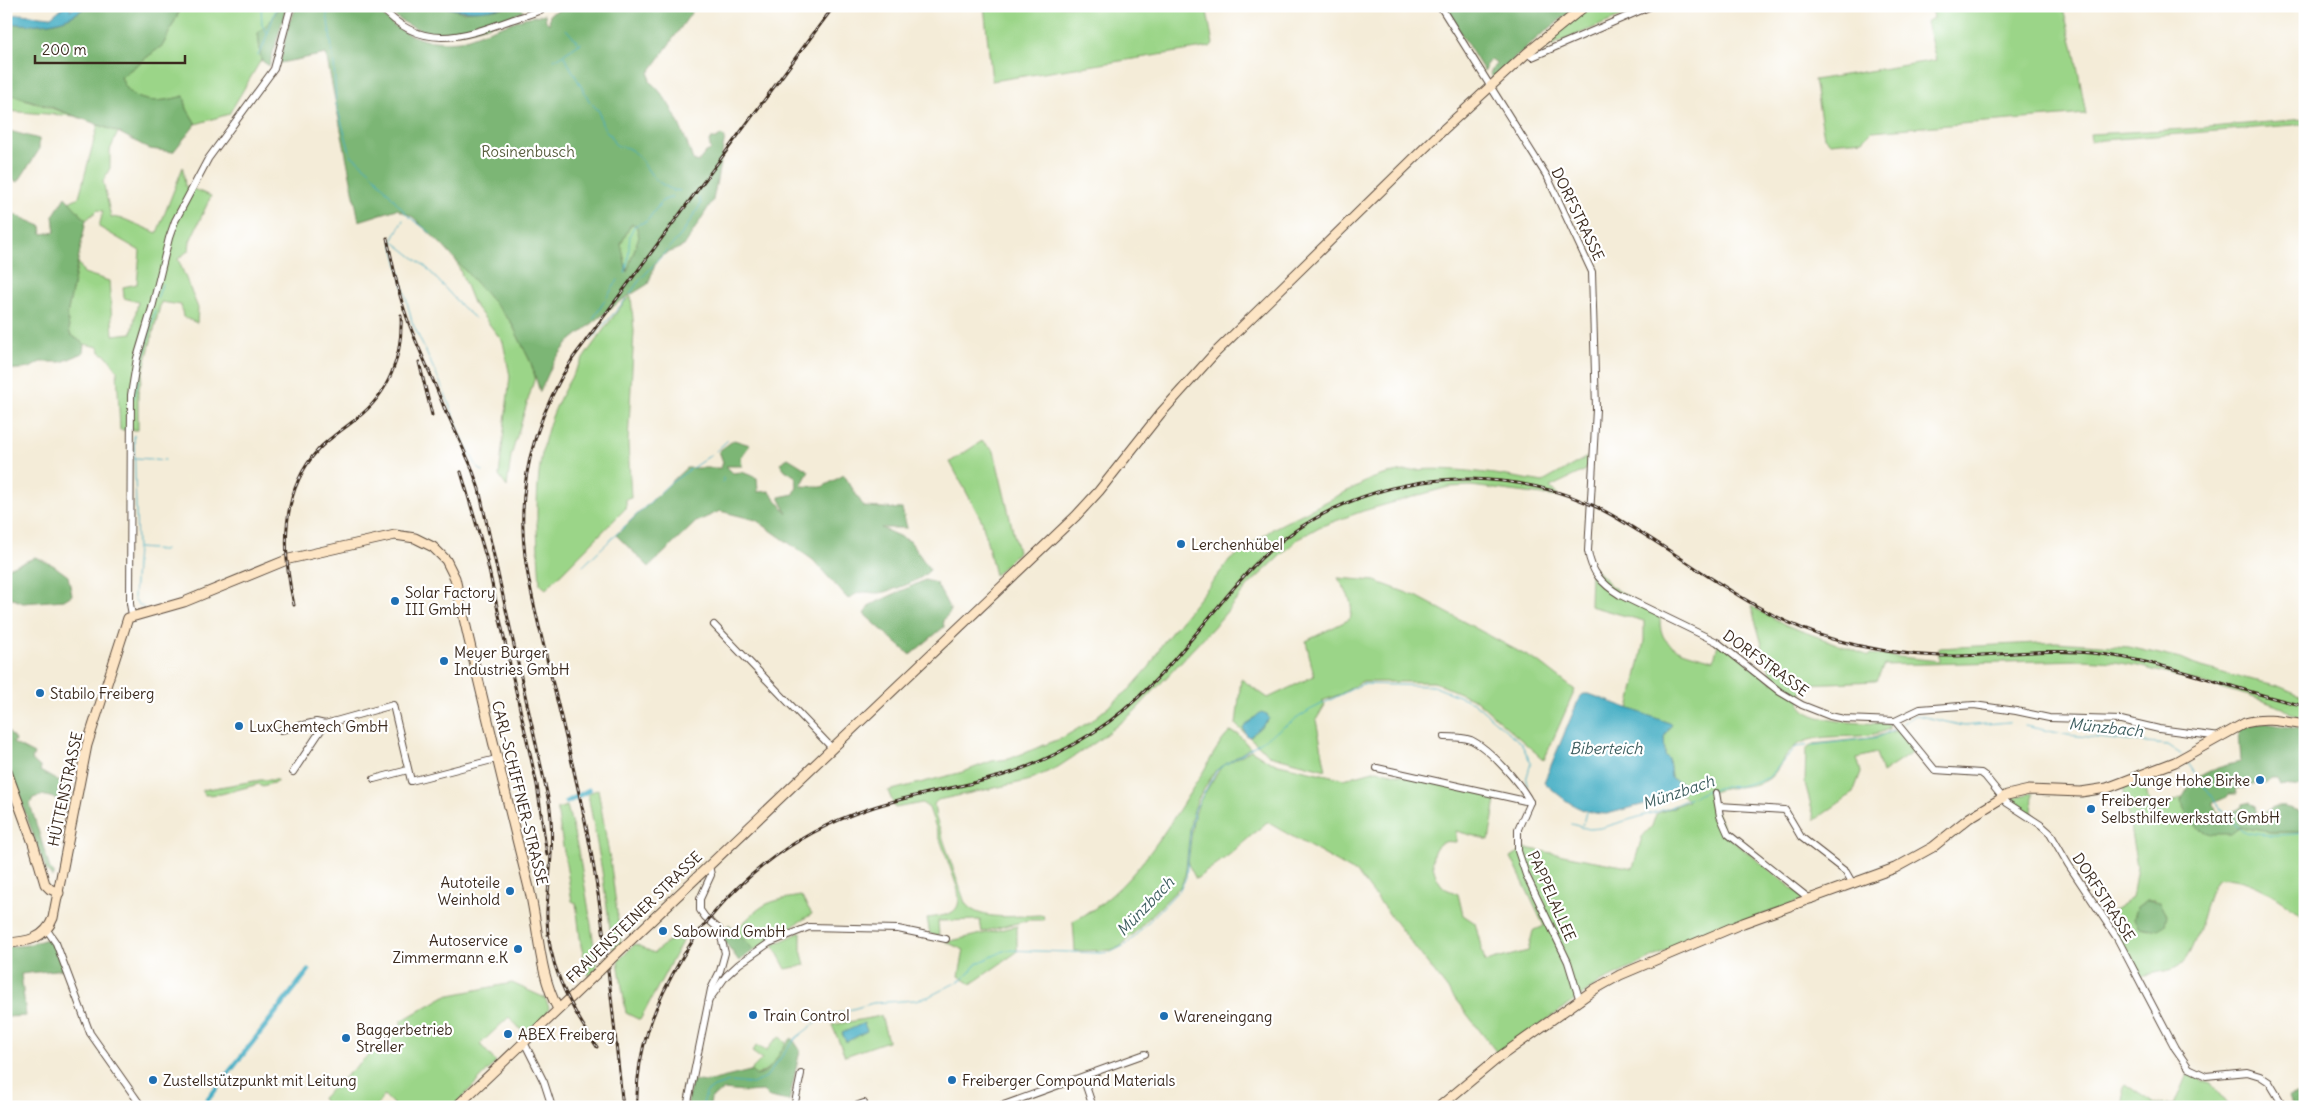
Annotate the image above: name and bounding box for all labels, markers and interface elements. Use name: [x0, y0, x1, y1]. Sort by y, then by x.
scale bar: [35, 32, 185, 64]
text: 200 m: [42, 40, 87, 59]
park label: Rosinenbusch: [481, 142, 575, 161]
street label: DORFSTRASSE: [1547, 164, 1609, 264]
place label: Lerchenhübel: [1191, 535, 1283, 554]
marker: Lerchenhübel: [1175, 538, 1187, 550]
place label: Solar Factory III GmbH: [405, 583, 495, 619]
marker: Solar Factory III GmbH: [389, 595, 401, 607]
street label: DORFSTRASSE: [1720, 626, 1813, 701]
place label: Meyer Burger Industries GmbH: [454, 643, 570, 679]
marker: Meyer Burger Industries GmbH: [438, 655, 450, 667]
place label: Stabilo Freiberg: [50, 684, 154, 703]
marker: Stabilo Freiberg: [34, 687, 46, 699]
street label: CARL-SCHIFFNER-STRASSE: [488, 699, 552, 888]
water label: Münzbach: [2068, 713, 2145, 741]
place label: LuxChemtech GmbH: [249, 717, 389, 736]
marker: LuxChemtech GmbH: [233, 720, 245, 732]
street label: HÜTTENSTRASSE: [44, 730, 86, 848]
water label: Biberteich: [1570, 738, 1643, 758]
water label: Münzbach: [1640, 770, 1717, 814]
place label: Junge Hohe Birke: [2130, 771, 2250, 790]
marker: Junge Hohe Birke: [2254, 774, 2266, 786]
place label: Freiberger Selbsthilfewerkstatt GmbH: [2101, 791, 2280, 827]
marker: Freiberger Selbsthilfewerkstatt GmbH: [2085, 803, 2097, 815]
street label: FRAUENSTEINER STRASSE: [562, 847, 706, 987]
street label: PAPPELALLEE: [1524, 848, 1580, 944]
street label: DORFSTRASSE: [2068, 849, 2140, 945]
water label: Münzbach: [1112, 872, 1179, 940]
place label: Autoteile Weinhold: [438, 873, 500, 909]
marker: Autoteile Weinhold: [504, 885, 516, 897]
place label: Sabowind GmbH: [673, 922, 786, 941]
marker: Sabowind GmbH: [657, 925, 669, 937]
place label: Autoservice Zimmermann e.K: [392, 931, 509, 967]
marker: Autoservice Zimmermann e.K: [512, 943, 524, 955]
place label: Train Control: [763, 1006, 850, 1025]
place label: Wareneingang: [1174, 1007, 1272, 1026]
marker: Train Control: [747, 1009, 759, 1021]
marker: Wareneingang: [1158, 1010, 1170, 1022]
place label: Baggerbetrieb Streller: [356, 1020, 453, 1056]
place label: ABEX Freiberg: [518, 1025, 615, 1044]
marker: ABEX Freiberg: [502, 1028, 514, 1040]
marker: Baggerbetrieb Streller: [340, 1032, 352, 1044]
place label: Zustellstützpunkt mit Leitung: [163, 1071, 357, 1090]
place label: Freiberger Compound Materials: [962, 1071, 1176, 1090]
marker: Zustellstützpunkt mit Leitung: [147, 1074, 159, 1086]
marker: Freiberger Compound Materials: [946, 1074, 958, 1086]

